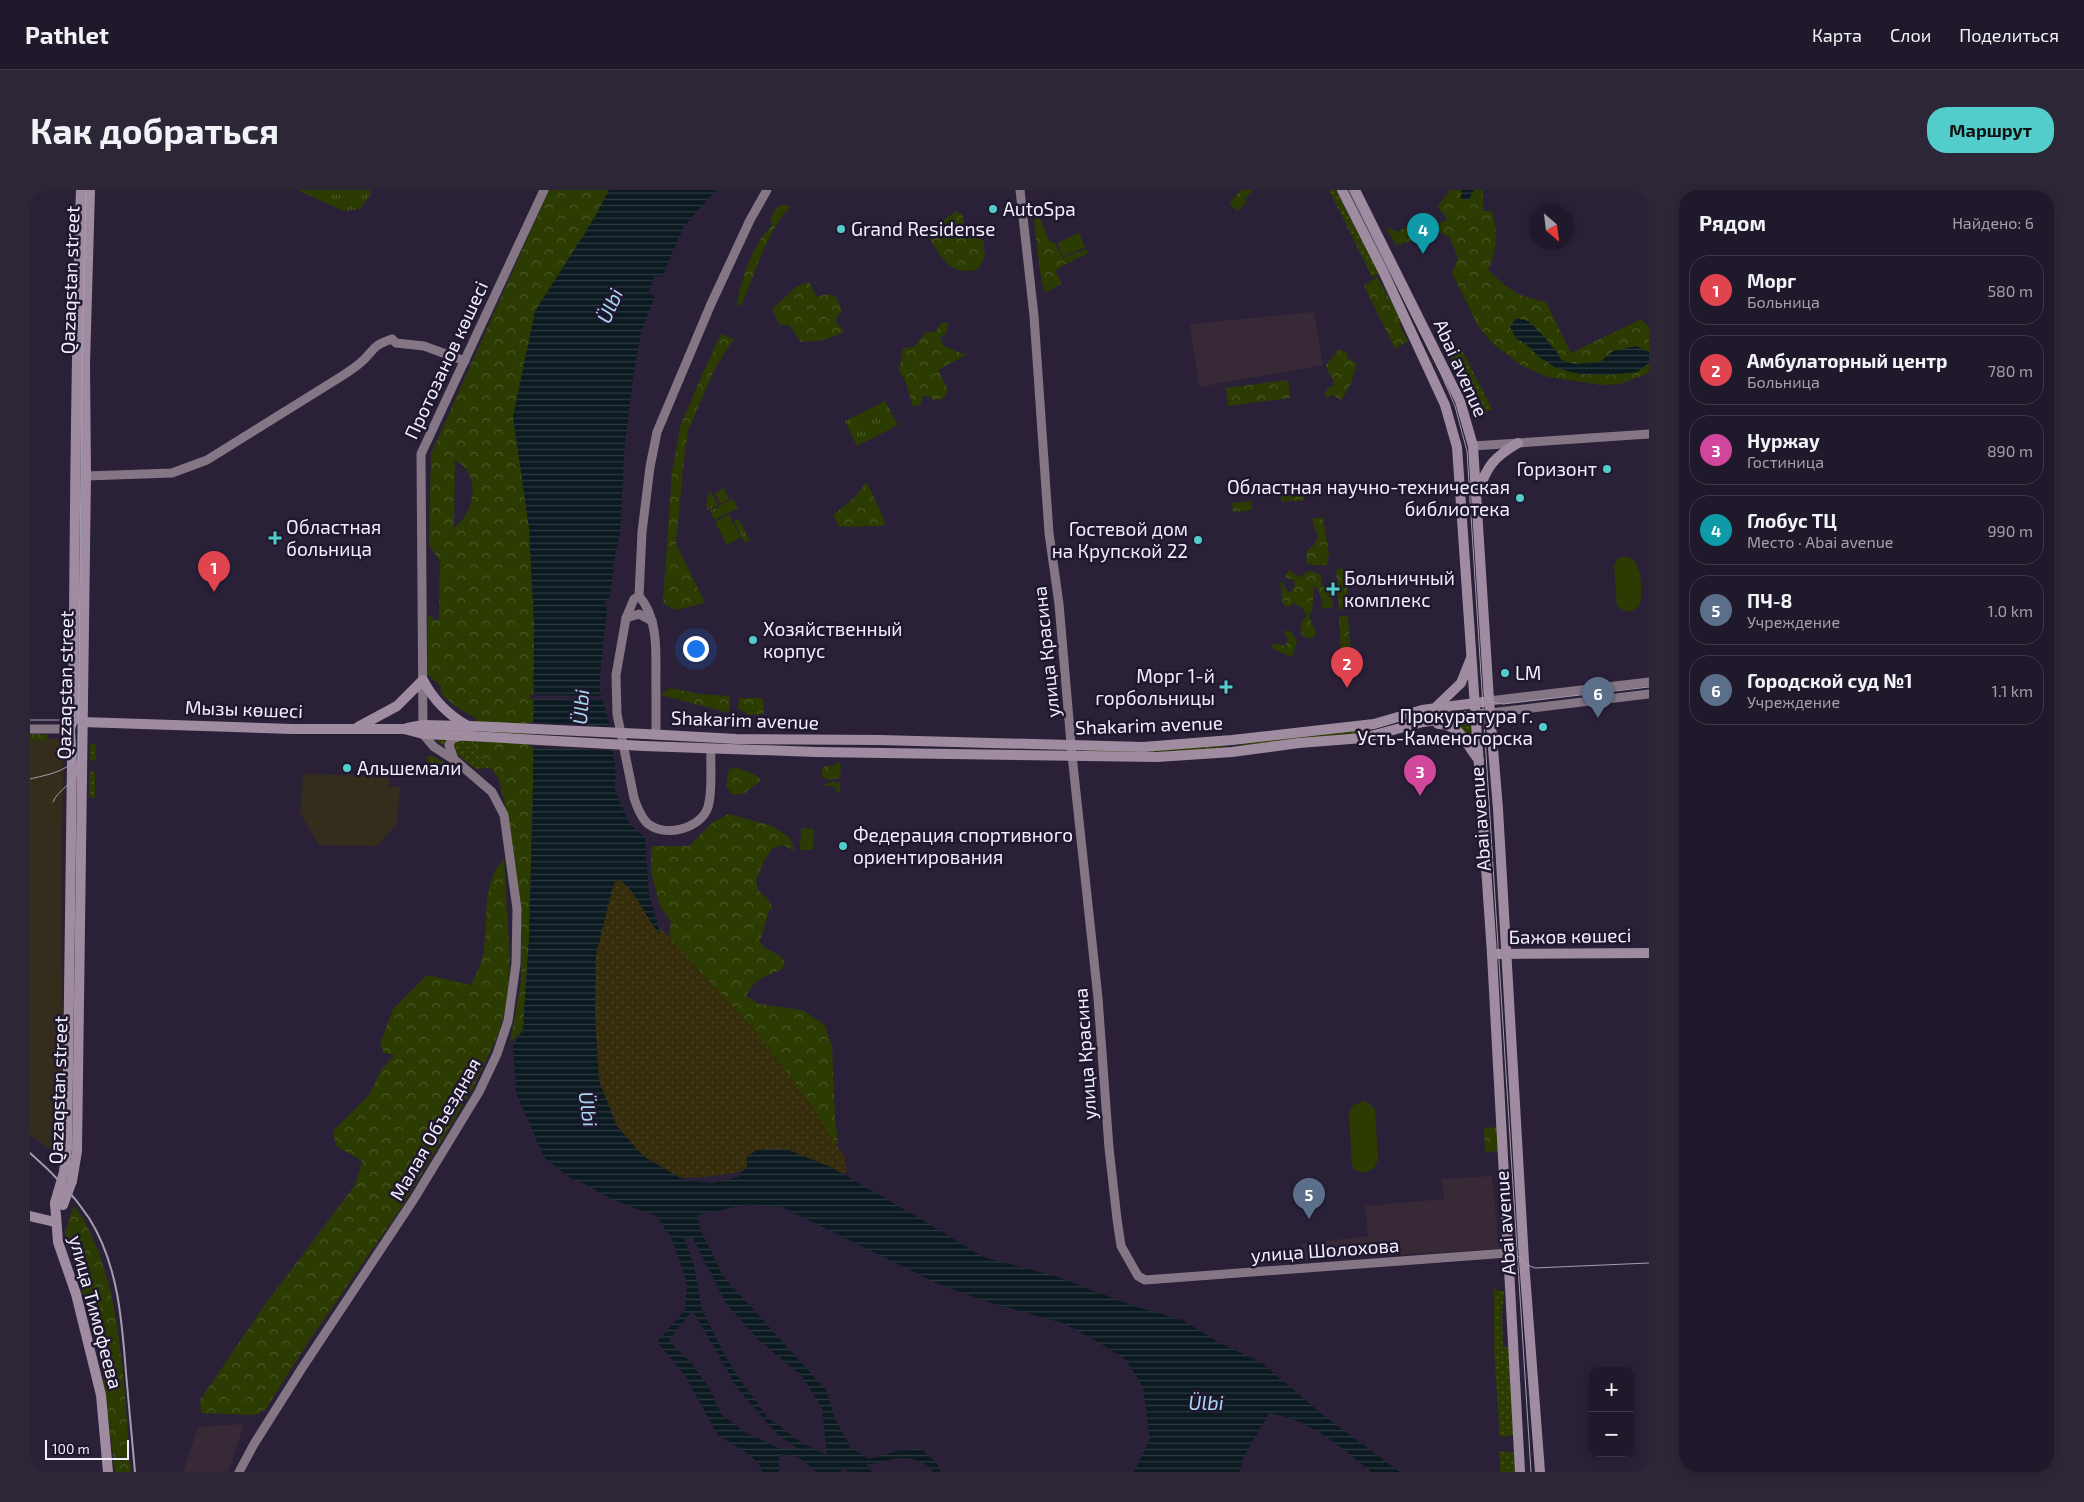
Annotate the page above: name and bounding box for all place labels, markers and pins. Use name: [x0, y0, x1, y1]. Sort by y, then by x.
place label: AutoSpa: [1003, 197, 1076, 220]
marker: AutoSpa: [987, 203, 999, 215]
pin: 4: [1407, 213, 1439, 254]
place label: Grand Residense: [851, 217, 995, 240]
marker: Grand Residense: [835, 223, 847, 235]
place label: Горизонт: [1516, 457, 1597, 480]
marker: Горизонт: [1601, 463, 1613, 475]
place label: Областная научно-техническая библиотека: [1227, 475, 1510, 520]
marker: Областная научно-техническая библиотека: [1514, 492, 1526, 504]
place label: Областная больница: [286, 515, 381, 560]
place label: Гостевой дом на Крупской 22: [1052, 517, 1188, 563]
marker: Областная больница: [268, 531, 282, 545]
marker: Гостевой дом на Крупской 22: [1192, 534, 1204, 546]
pin: 1: [198, 551, 230, 592]
place label: Больничный комплекс: [1344, 566, 1455, 611]
marker: Больничный комплекс: [1326, 582, 1340, 596]
place label: Хозяйственный корпус: [763, 617, 902, 663]
marker: Хозяйственный корпус: [747, 634, 759, 646]
pin: 2: [1331, 647, 1363, 688]
place label: LM: [1515, 661, 1541, 684]
place label: Морг 1-й горбольницы: [1095, 664, 1215, 709]
marker: LM: [1499, 667, 1511, 679]
pin: 6: [1582, 677, 1614, 718]
marker: Морг 1-й горбольницы: [1219, 680, 1233, 694]
place label: Прокуратура г. Усть-Каменогорска: [1357, 704, 1533, 749]
marker: Прокуратура г. Усть-Каменогорска: [1537, 721, 1549, 733]
pin: 3: [1404, 755, 1436, 796]
place label: Альшемали: [357, 756, 461, 779]
marker: Альшемали: [341, 762, 353, 774]
place label: Федерация спортивного ориентирования: [853, 823, 1073, 868]
marker: Федерация спортивного ориентирования: [837, 840, 849, 852]
pin: 5: [1293, 1178, 1325, 1219]

